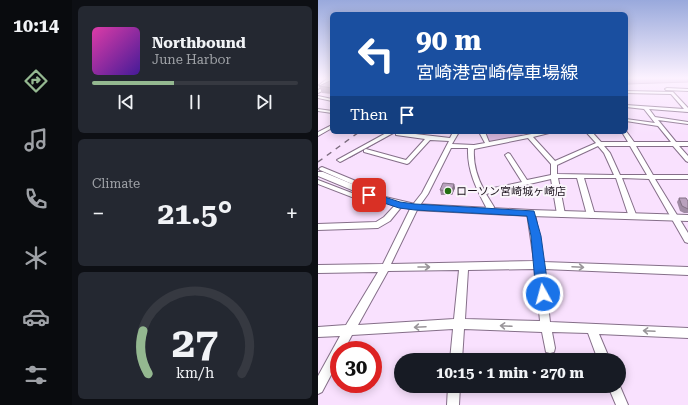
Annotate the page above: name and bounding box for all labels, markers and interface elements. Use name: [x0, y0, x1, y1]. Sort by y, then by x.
text: 10:14: [13, 15, 59, 36]
text: 90 m: [416, 24, 481, 57]
icon: left: [350, 28, 402, 80]
text: Northbound: [152, 34, 246, 52]
text: June Harbor: [152, 52, 231, 67]
text: 宮崎港宮崎停車場線: [416, 62, 578, 83]
icon: directions: [22, 67, 50, 95]
icon: previous: [115, 91, 137, 113]
icon: pause: [184, 91, 206, 113]
icon: next: [253, 91, 275, 113]
icon: arrive: [396, 104, 418, 126]
text: Then: [350, 106, 388, 124]
icon: music: [22, 126, 50, 154]
text: Climate: [92, 176, 140, 191]
pin: [352, 178, 386, 212]
icon: arrive: [358, 184, 380, 206]
icon: phone: [22, 185, 50, 213]
place label: ローソン宮崎城ヶ崎店: [456, 185, 566, 198]
marker: ローソン宮崎城ヶ崎店: [443, 186, 453, 196]
text: 21.5°: [158, 196, 232, 231]
text: −: [92, 201, 104, 226]
text: +: [286, 201, 298, 226]
icon: climate: [22, 244, 50, 272]
one-way arrow: [417, 263, 430, 271]
one-way arrow: [571, 263, 584, 270]
position arrow: [522, 273, 564, 315]
icon: car: [22, 303, 50, 331]
text: 27: [172, 317, 218, 366]
one-way arrow: [500, 322, 513, 329]
one-way arrow: [414, 323, 427, 330]
one-way arrow: [643, 328, 656, 335]
speed limit sign: 30: [330, 341, 382, 393]
icon: filters: [22, 361, 50, 389]
text: km/h: [176, 364, 214, 380]
text: 10:15 · 1 min · 270 m: [436, 364, 584, 382]

